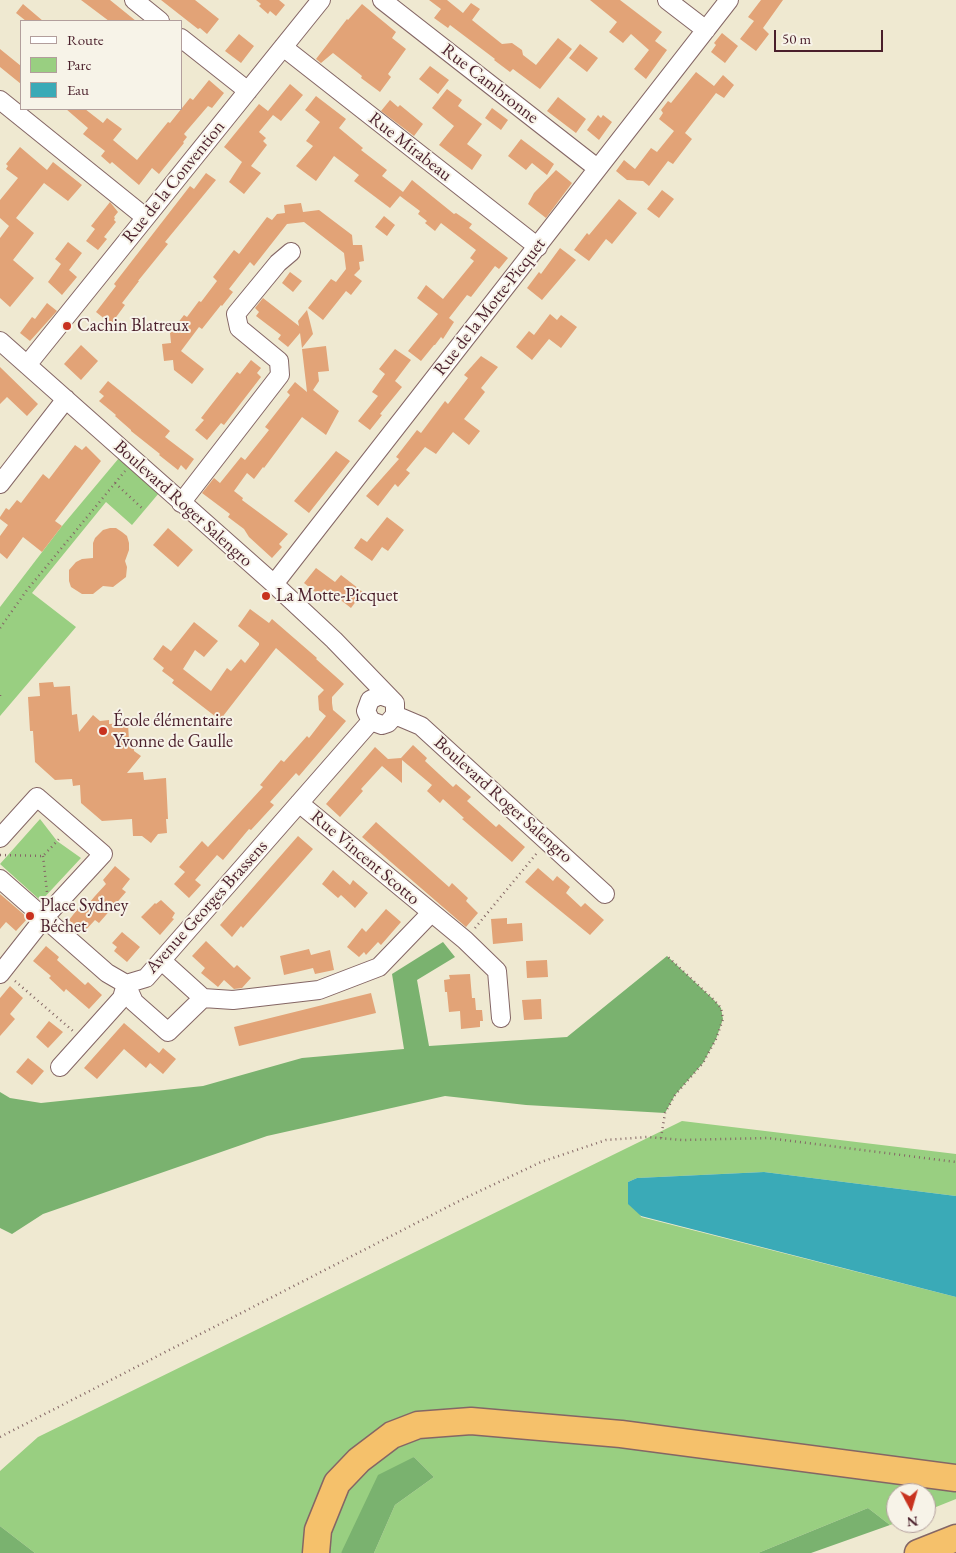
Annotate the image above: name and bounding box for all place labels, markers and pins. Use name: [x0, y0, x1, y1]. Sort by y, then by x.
place label: Cachin Blatreux: [77, 315, 189, 337]
marker: Cachin Blatreux: [61, 320, 73, 332]
place label: La Motte-Picquet: [276, 585, 398, 607]
marker: La Motte-Picquet: [260, 590, 272, 602]
place label: École élémentaire Yvonne de Gaulle: [113, 710, 233, 752]
marker: École élémentaire Yvonne de Gaulle: [97, 725, 109, 737]
place label: Place Sydney Béchet: [40, 895, 128, 938]
marker: Place Sydney Béchet: [24, 910, 36, 922]

